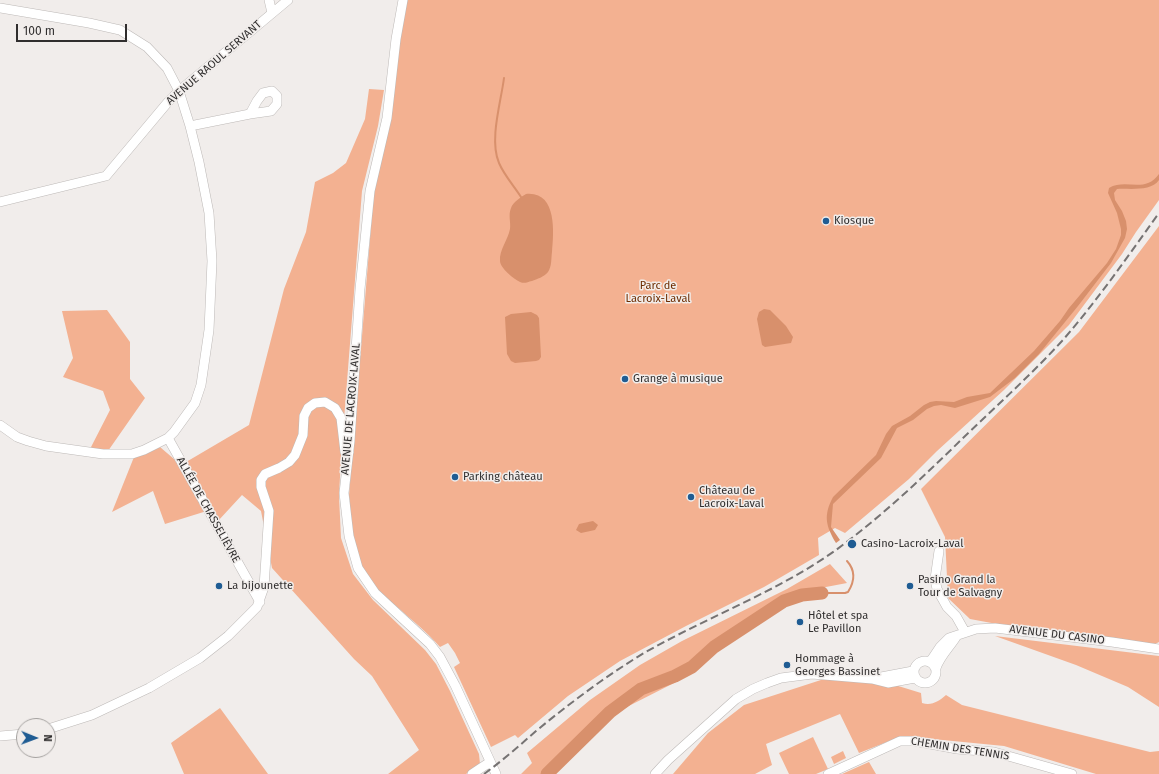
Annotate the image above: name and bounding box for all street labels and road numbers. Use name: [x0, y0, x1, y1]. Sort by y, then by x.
street label: AVENUE RAOUL SERVANT: [164, 18, 264, 108]
street label: AVENUE DE LACROIX-LAVAL: [339, 343, 363, 475]
street label: ALLÉE DE CHASSELIÈVRE: [173, 455, 243, 565]
street label: AVENUE DU CASINO: [1009, 623, 1105, 647]
street label: CHEMIN DES TENNIS: [910, 735, 1010, 763]

